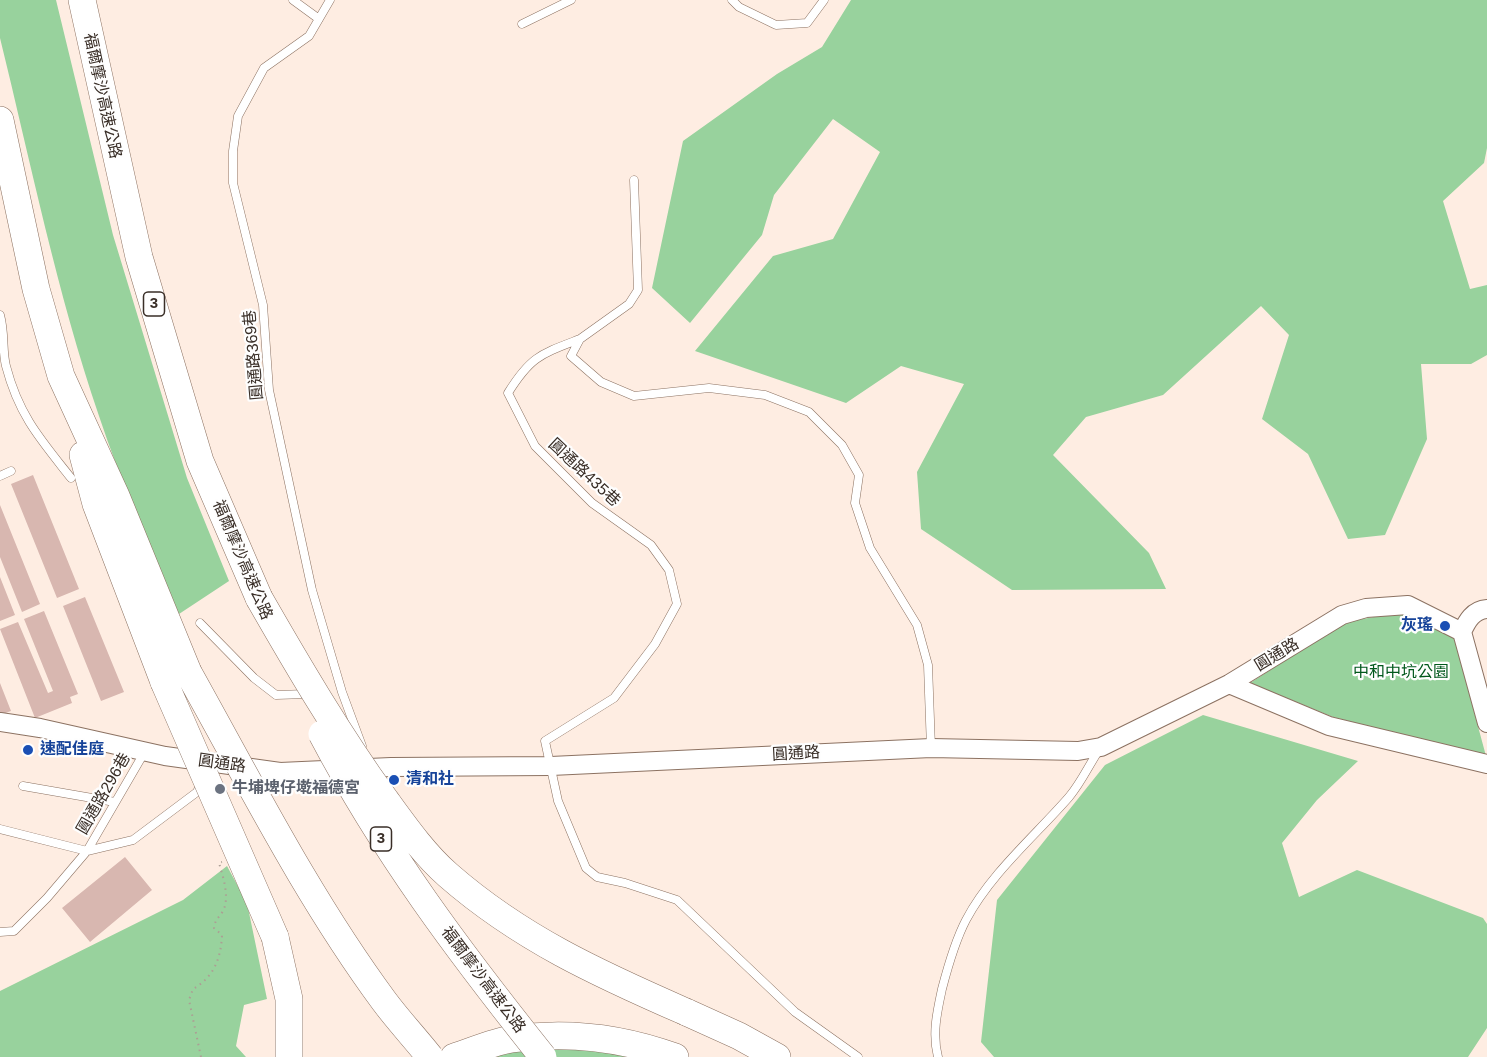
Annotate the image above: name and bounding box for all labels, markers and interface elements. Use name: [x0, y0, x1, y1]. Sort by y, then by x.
street label: 福爾摩沙高速公路: [79, 31, 125, 161]
road number: 3: [144, 292, 164, 316]
street label: 圓通路369巷: [240, 309, 268, 401]
street label: 圓通路435巷: [544, 435, 624, 511]
street label: 福爾摩沙高速公路: [208, 497, 276, 623]
place label: 灰瑤: [1401, 616, 1433, 636]
marker: 灰瑤: [1438, 619, 1452, 633]
street label: 圓通路: [1251, 634, 1303, 676]
park label: 中和中坑公園: [1353, 663, 1449, 683]
place label: 速配佳庭: [40, 740, 104, 760]
marker: 速配佳庭: [21, 743, 35, 757]
street label: 圓通路: [772, 743, 820, 765]
street label: 圓通路296巷: [73, 750, 135, 838]
street label: 圓通路: [197, 751, 247, 777]
place label: 清和社: [406, 770, 454, 790]
marker: 清和社: [387, 773, 401, 787]
place label: 牛埔埤仔墘福德宮: [232, 779, 360, 799]
marker: 牛埔埤仔墘福德宮: [213, 782, 227, 796]
road number: 3: [370, 827, 392, 851]
street label: 福爾摩沙高速公路: [437, 923, 529, 1037]

